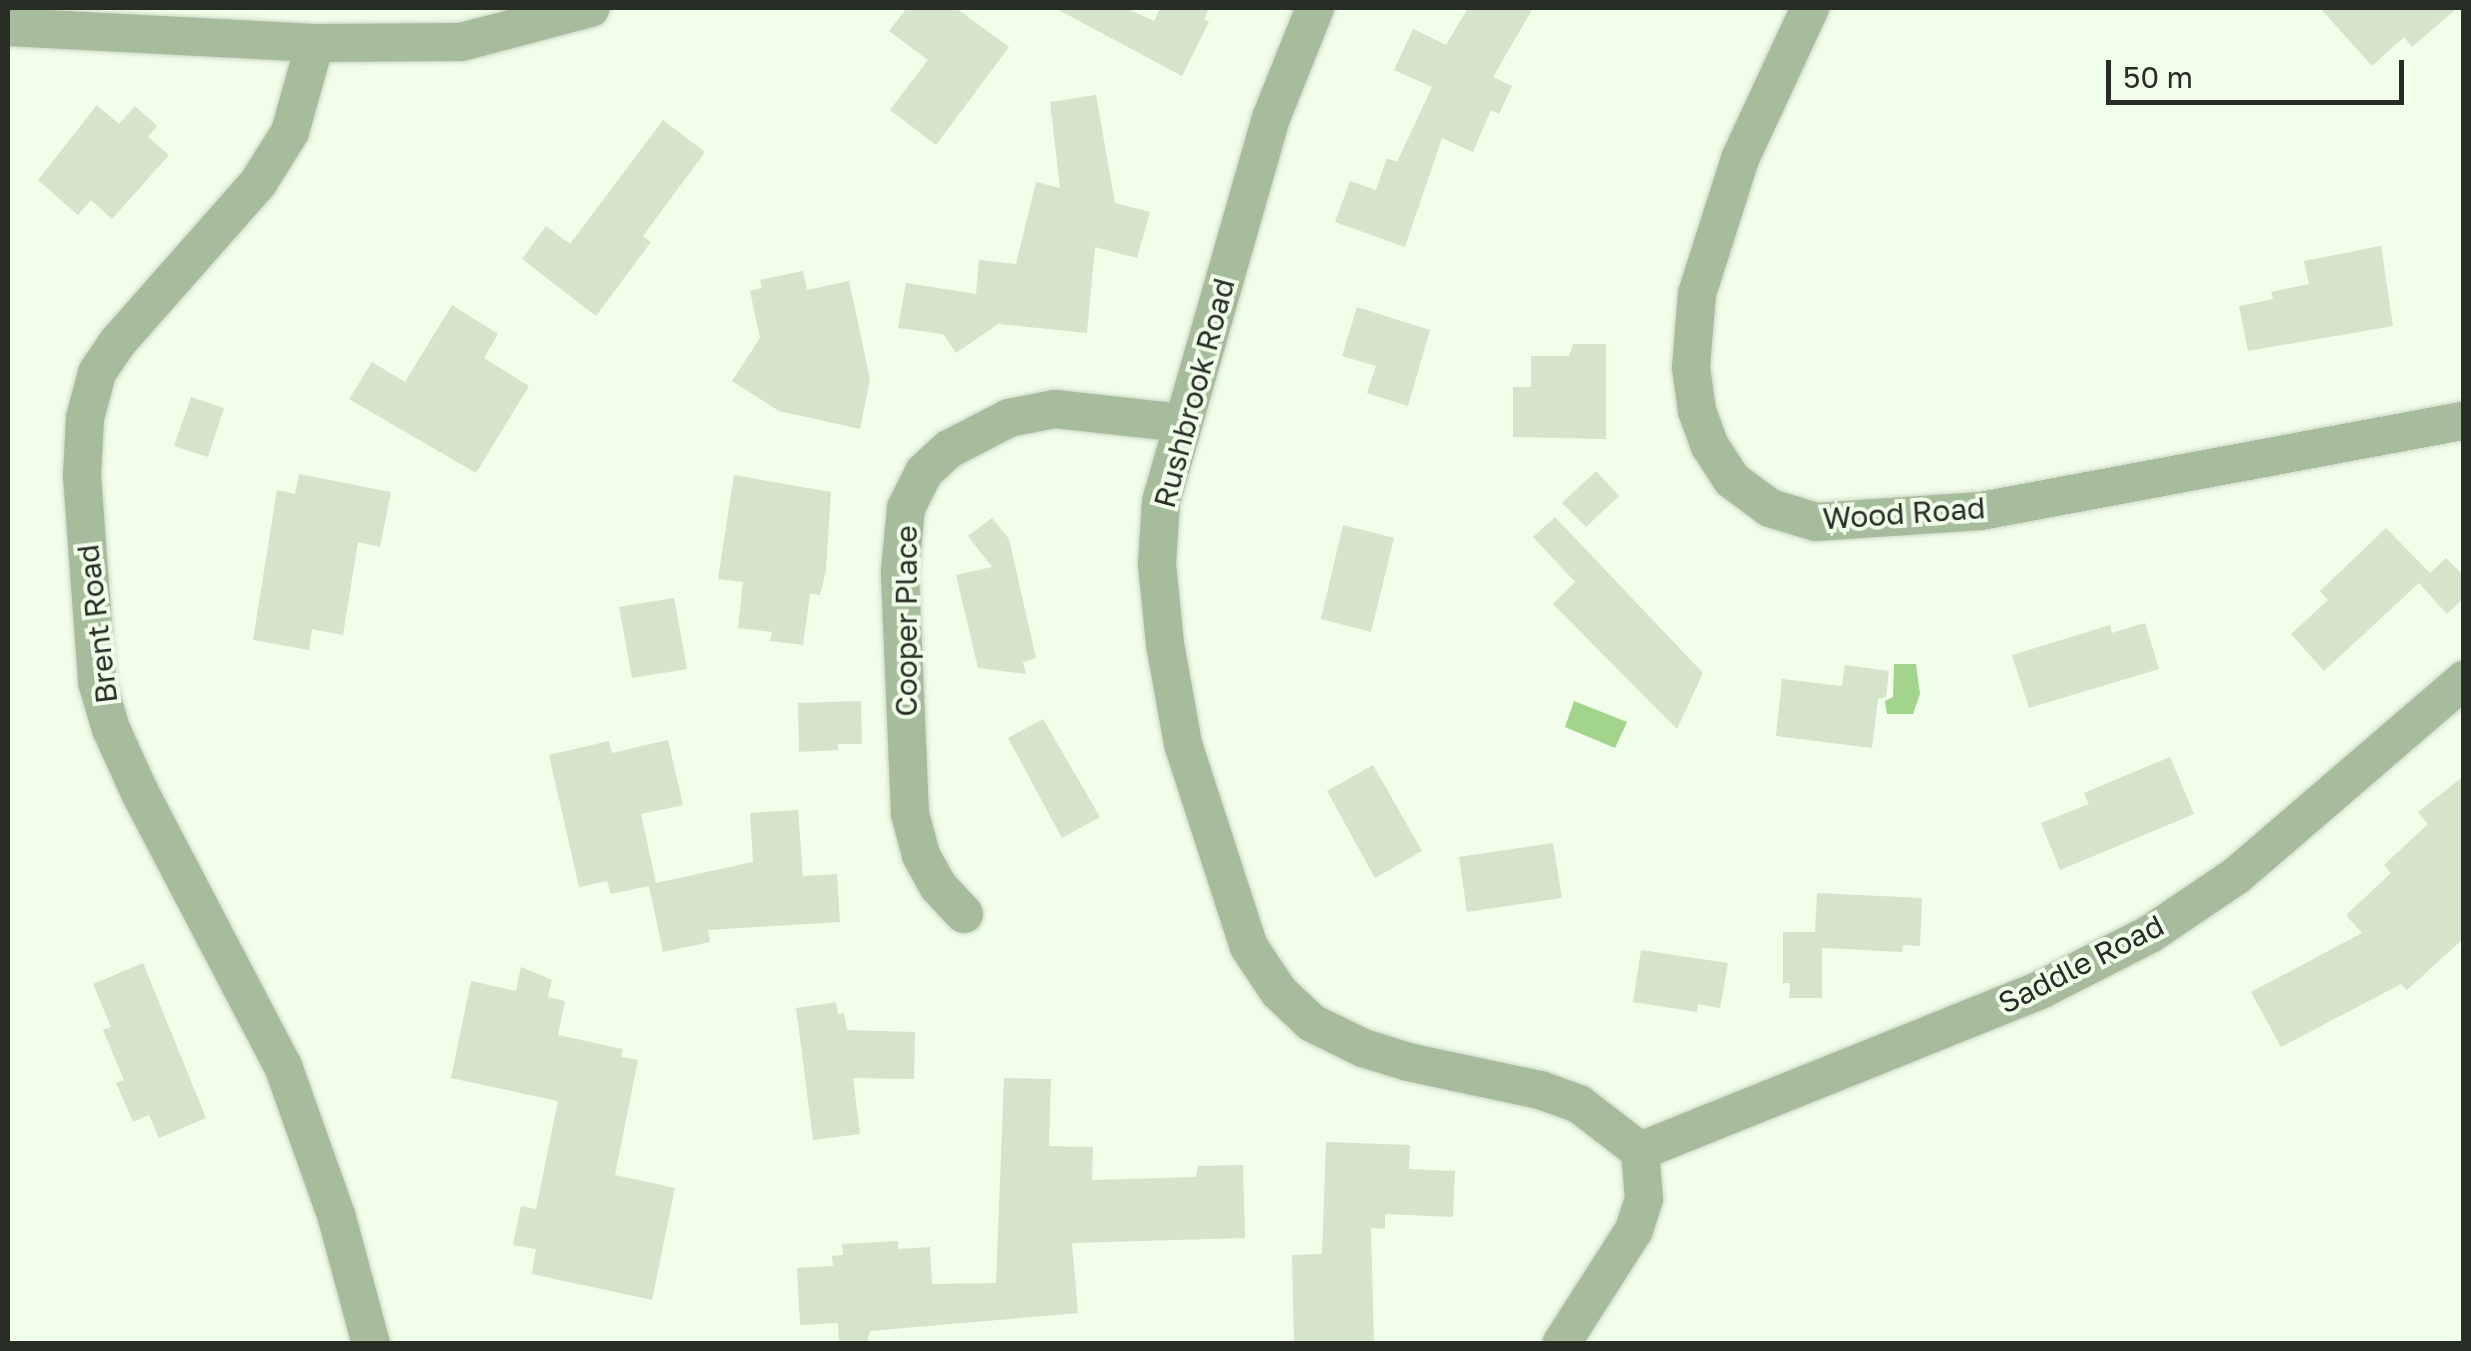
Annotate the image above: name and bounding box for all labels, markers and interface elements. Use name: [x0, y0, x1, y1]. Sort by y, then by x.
scale bar: [2111, 40, 2408, 102]
text: 50 m: [2123, 59, 2193, 95]
street label: Rushbrook Road: [1146, 274, 1242, 512]
street label: Wood Road: [1821, 489, 1987, 537]
street label: Cooper Place: [888, 525, 924, 717]
street label: Brent Road: [69, 542, 125, 706]
street label: Saddle Road: [1992, 907, 2170, 1021]

